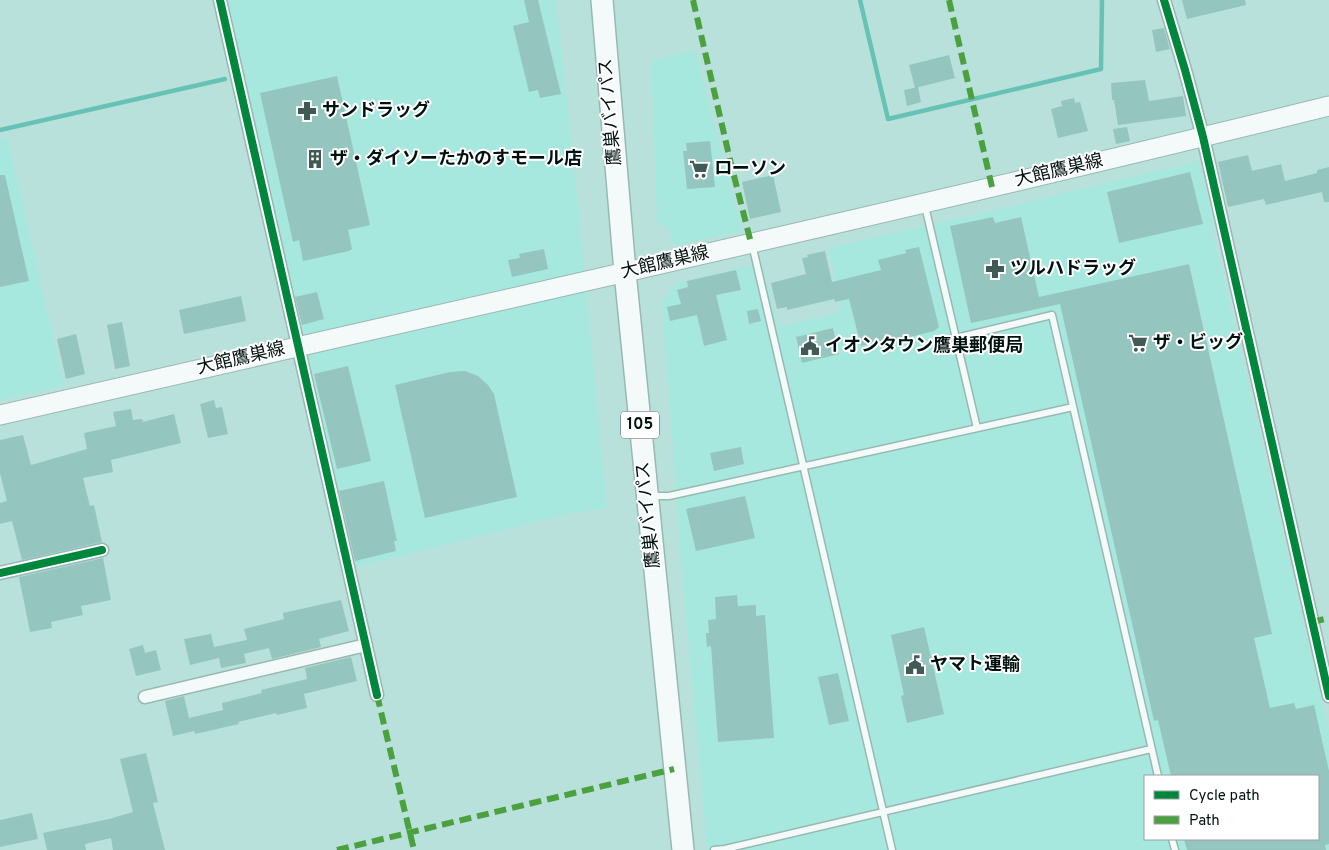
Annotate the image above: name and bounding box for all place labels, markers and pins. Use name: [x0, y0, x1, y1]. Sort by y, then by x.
pharmacy icon: サンドラッグ: [296, 100, 318, 122]
place label: サンドラッグ: [322, 100, 430, 123]
building icon: ザ・ダイソーたかのすモール店: [304, 148, 326, 170]
place label: ザ・ダイソーたかのすモール店: [330, 148, 582, 171]
supermarket icon: ローソン: [688, 158, 710, 180]
place label: ローソン: [714, 158, 786, 181]
pharmacy icon: ツルハドラッグ: [984, 258, 1006, 280]
place label: ツルハドラッグ: [1010, 258, 1136, 281]
supermarket icon: ザ・ビッグ: [1127, 332, 1149, 354]
place label: ザ・ビッグ: [1153, 332, 1243, 355]
public building icon: イオンタウン鷹巣郵便局: [799, 335, 821, 357]
place label: イオンタウン鷹巣郵便局: [825, 335, 1023, 358]
public building icon: ヤマト運輸: [904, 654, 926, 676]
place label: ヤマト運輸: [930, 654, 1020, 677]

